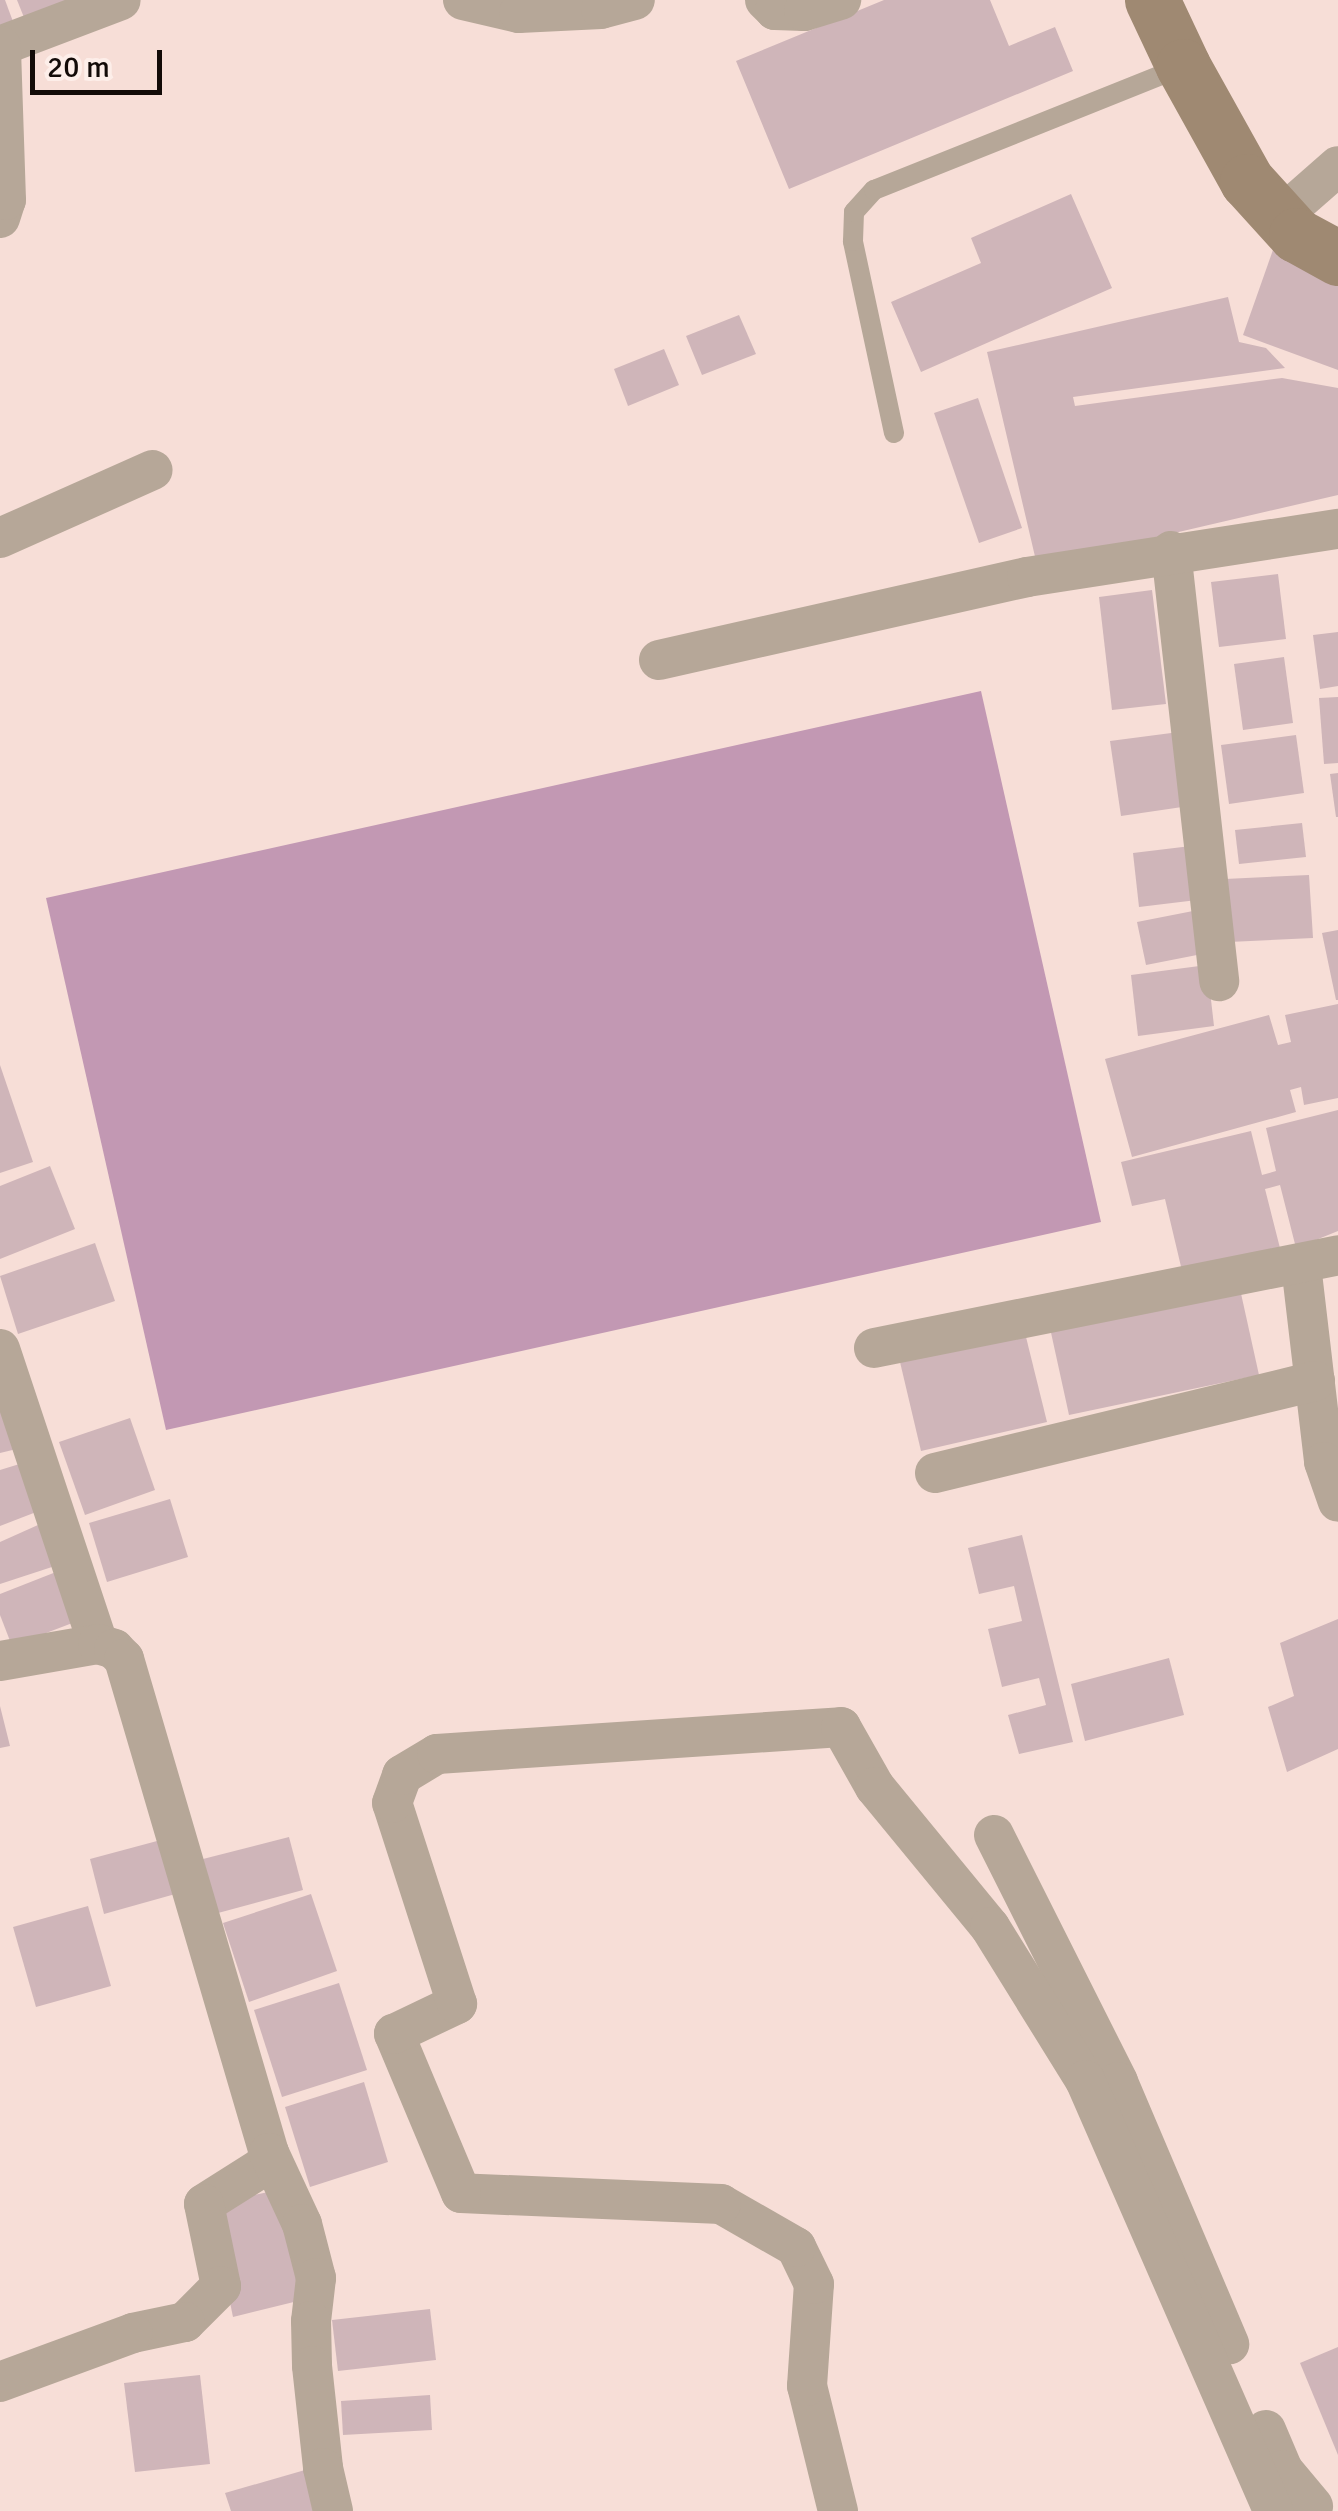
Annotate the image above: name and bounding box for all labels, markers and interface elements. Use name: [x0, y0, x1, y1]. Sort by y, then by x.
scale bar: [35, 30, 168, 92]
text: 20 m: [47, 49, 110, 86]

